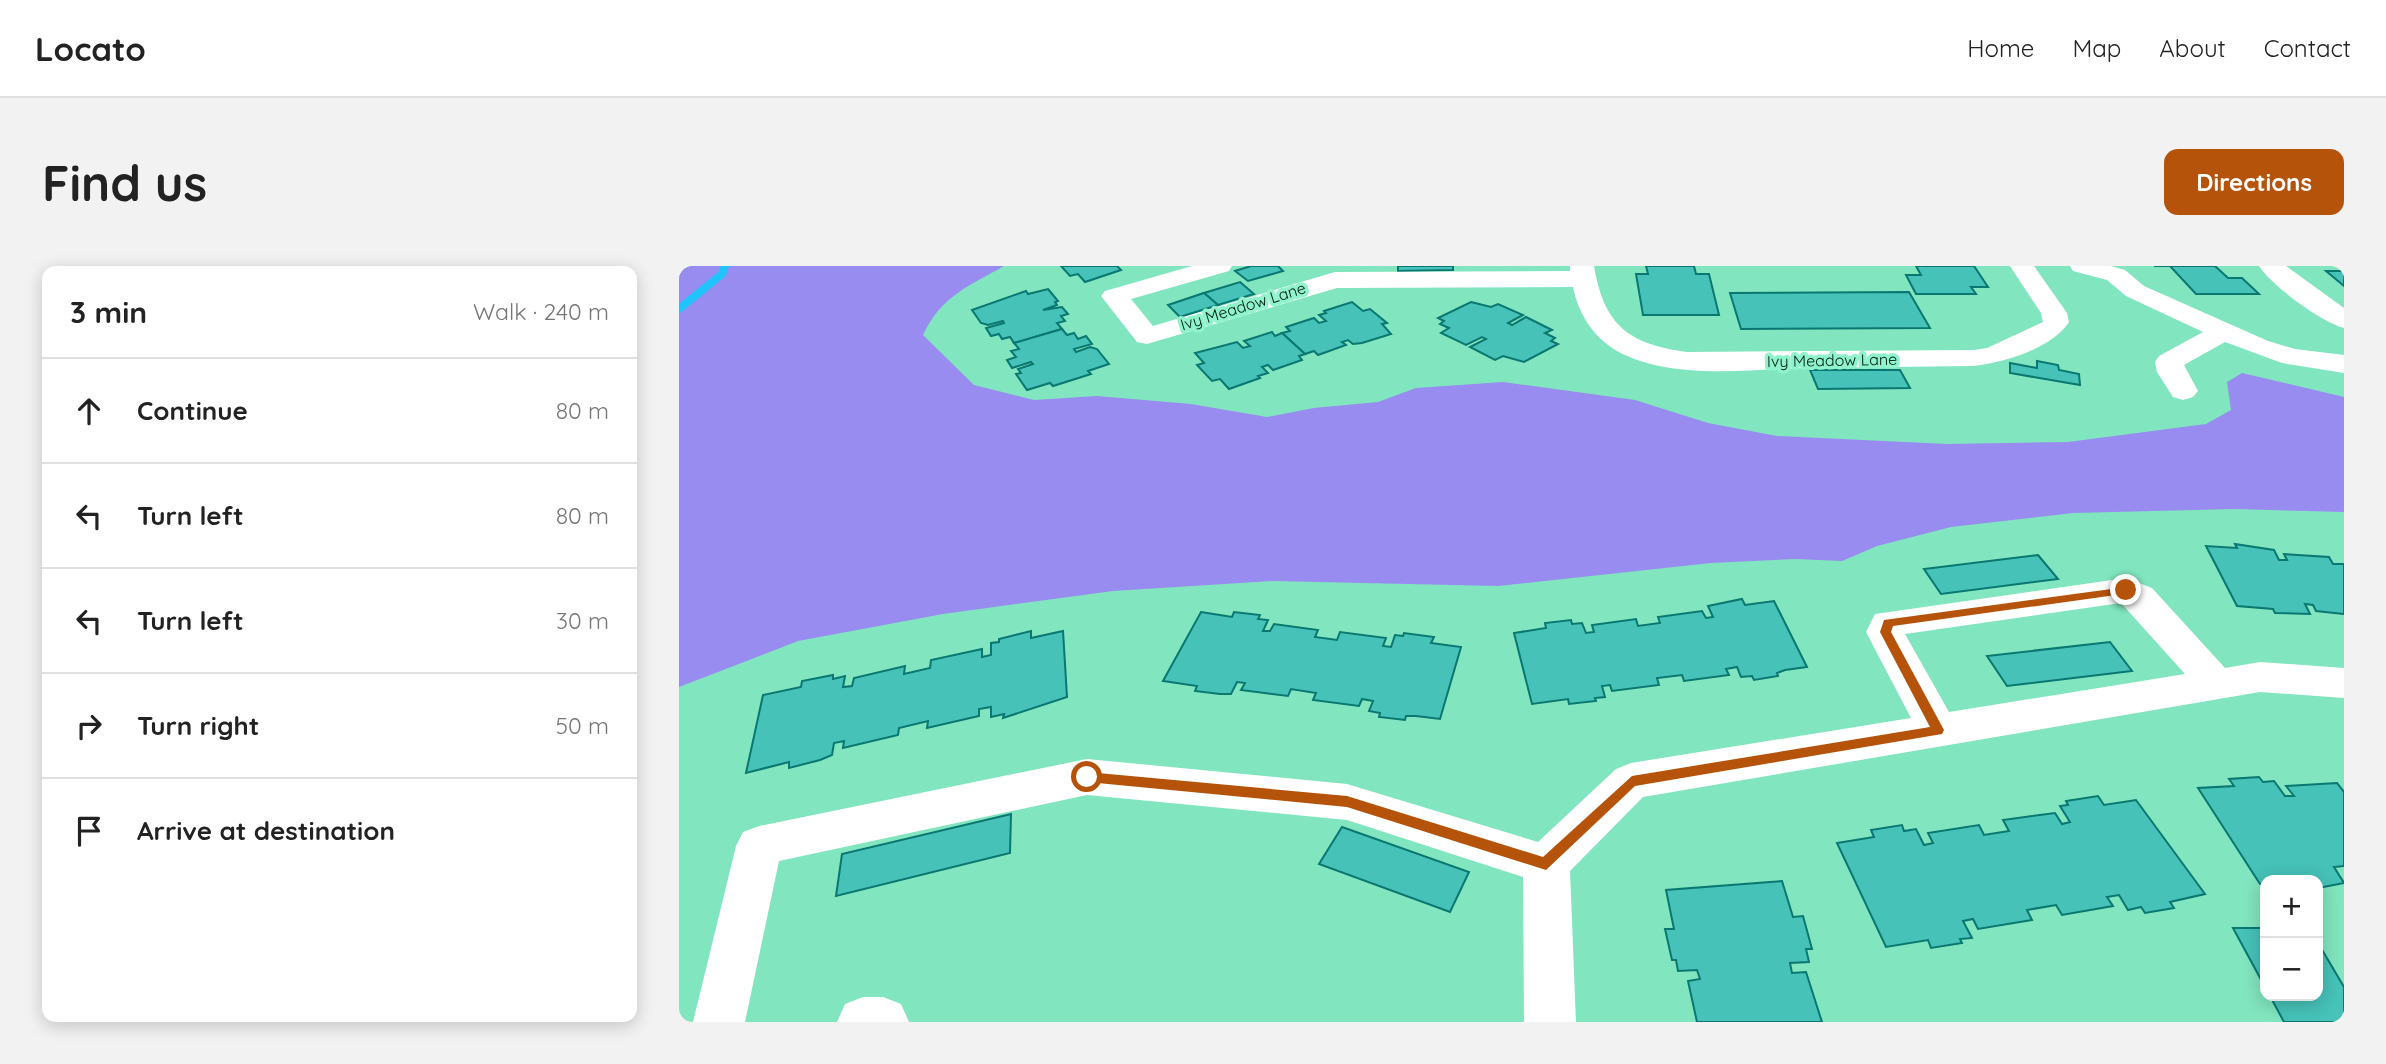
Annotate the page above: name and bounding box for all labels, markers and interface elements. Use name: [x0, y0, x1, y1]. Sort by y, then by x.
text: Locato: [35, 28, 146, 69]
text: Home: [1967, 33, 2034, 63]
text: Map: [2072, 33, 2121, 63]
text: About: [2159, 33, 2226, 63]
text: Contact: [2264, 33, 2351, 63]
button: Directions: [2164, 149, 2344, 215]
text: Find us: [42, 152, 207, 213]
street label: Ivy Meadow Lane: [1178, 277, 1308, 335]
text: 3 min: [70, 293, 147, 331]
text: Walk · 240 m: [473, 297, 609, 326]
street label: Ivy Meadow Lane: [1767, 349, 1897, 371]
icon: ahead: [70, 392, 108, 430]
text: Continue: [137, 394, 248, 427]
text: 80 m: [556, 396, 609, 425]
icon: left: [70, 497, 108, 535]
text: Turn left: [137, 499, 244, 532]
text: 80 m: [556, 501, 609, 530]
route end: [2110, 574, 2141, 605]
icon: left: [70, 602, 108, 640]
text: Turn left: [137, 604, 244, 637]
text: 30 m: [556, 606, 609, 635]
icon: right: [70, 707, 108, 745]
text: Turn right: [137, 709, 259, 742]
text: 50 m: [556, 711, 609, 740]
route start: [1071, 761, 1102, 792]
icon: arrive: [70, 812, 108, 850]
text: Arrive at destination: [137, 814, 395, 847]
map controls: [2260, 875, 2323, 1001]
button: +: [2260, 875, 2323, 938]
button: −: [2260, 938, 2323, 1001]

